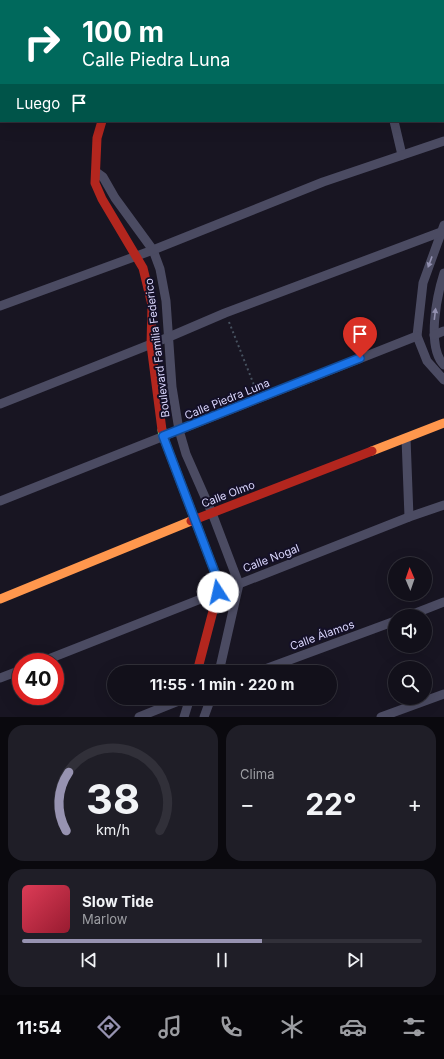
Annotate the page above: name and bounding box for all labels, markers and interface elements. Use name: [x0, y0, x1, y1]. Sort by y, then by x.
text: 100 m: [82, 15, 164, 49]
icon: right: [16, 16, 68, 68]
text: Calle Piedra Luna: [82, 49, 230, 70]
icon: arrive: [68, 92, 90, 114]
text: Luego: [16, 94, 60, 113]
one-way arrow: [427, 256, 433, 268]
street label: Boulevard Familia Federico: [141, 277, 172, 418]
one-way arrow: [432, 308, 438, 320]
pin: [343, 317, 377, 358]
icon: arrive: [349, 323, 371, 345]
street label: Calle Piedra Luna: [182, 376, 272, 422]
street label: Calle Olmo: [199, 477, 257, 511]
street label: Calle Nogal: [241, 541, 301, 575]
north arrow: [388, 557, 432, 601]
map controls: [388, 557, 432, 705]
position arrow: [197, 571, 239, 613]
button: sound: [388, 609, 432, 653]
street label: Calle Álamos: [288, 617, 356, 653]
speed limit sign: 40: [12, 653, 64, 705]
button: search: [388, 661, 432, 705]
text: 11:55 · 1 min · 220 m: [150, 675, 294, 694]
text: Clima: [240, 766, 274, 782]
text: 38: [86, 774, 140, 824]
text: 22°: [305, 786, 357, 822]
text: −: [240, 791, 255, 817]
text: +: [407, 791, 422, 817]
text: km/h: [96, 821, 130, 838]
text: Slow Tide: [82, 892, 154, 911]
text: Marlow: [82, 911, 128, 927]
icon: previous: [78, 949, 100, 971]
icon: pause: [211, 949, 233, 971]
icon: next: [344, 949, 366, 971]
icon: directions: [95, 1013, 123, 1041]
icon: music: [156, 1013, 184, 1041]
icon: phone: [217, 1013, 245, 1041]
icon: climate: [278, 1013, 306, 1041]
icon: car: [339, 1013, 367, 1041]
icon: filters: [400, 1013, 428, 1041]
text: 11:54: [16, 1017, 62, 1038]

